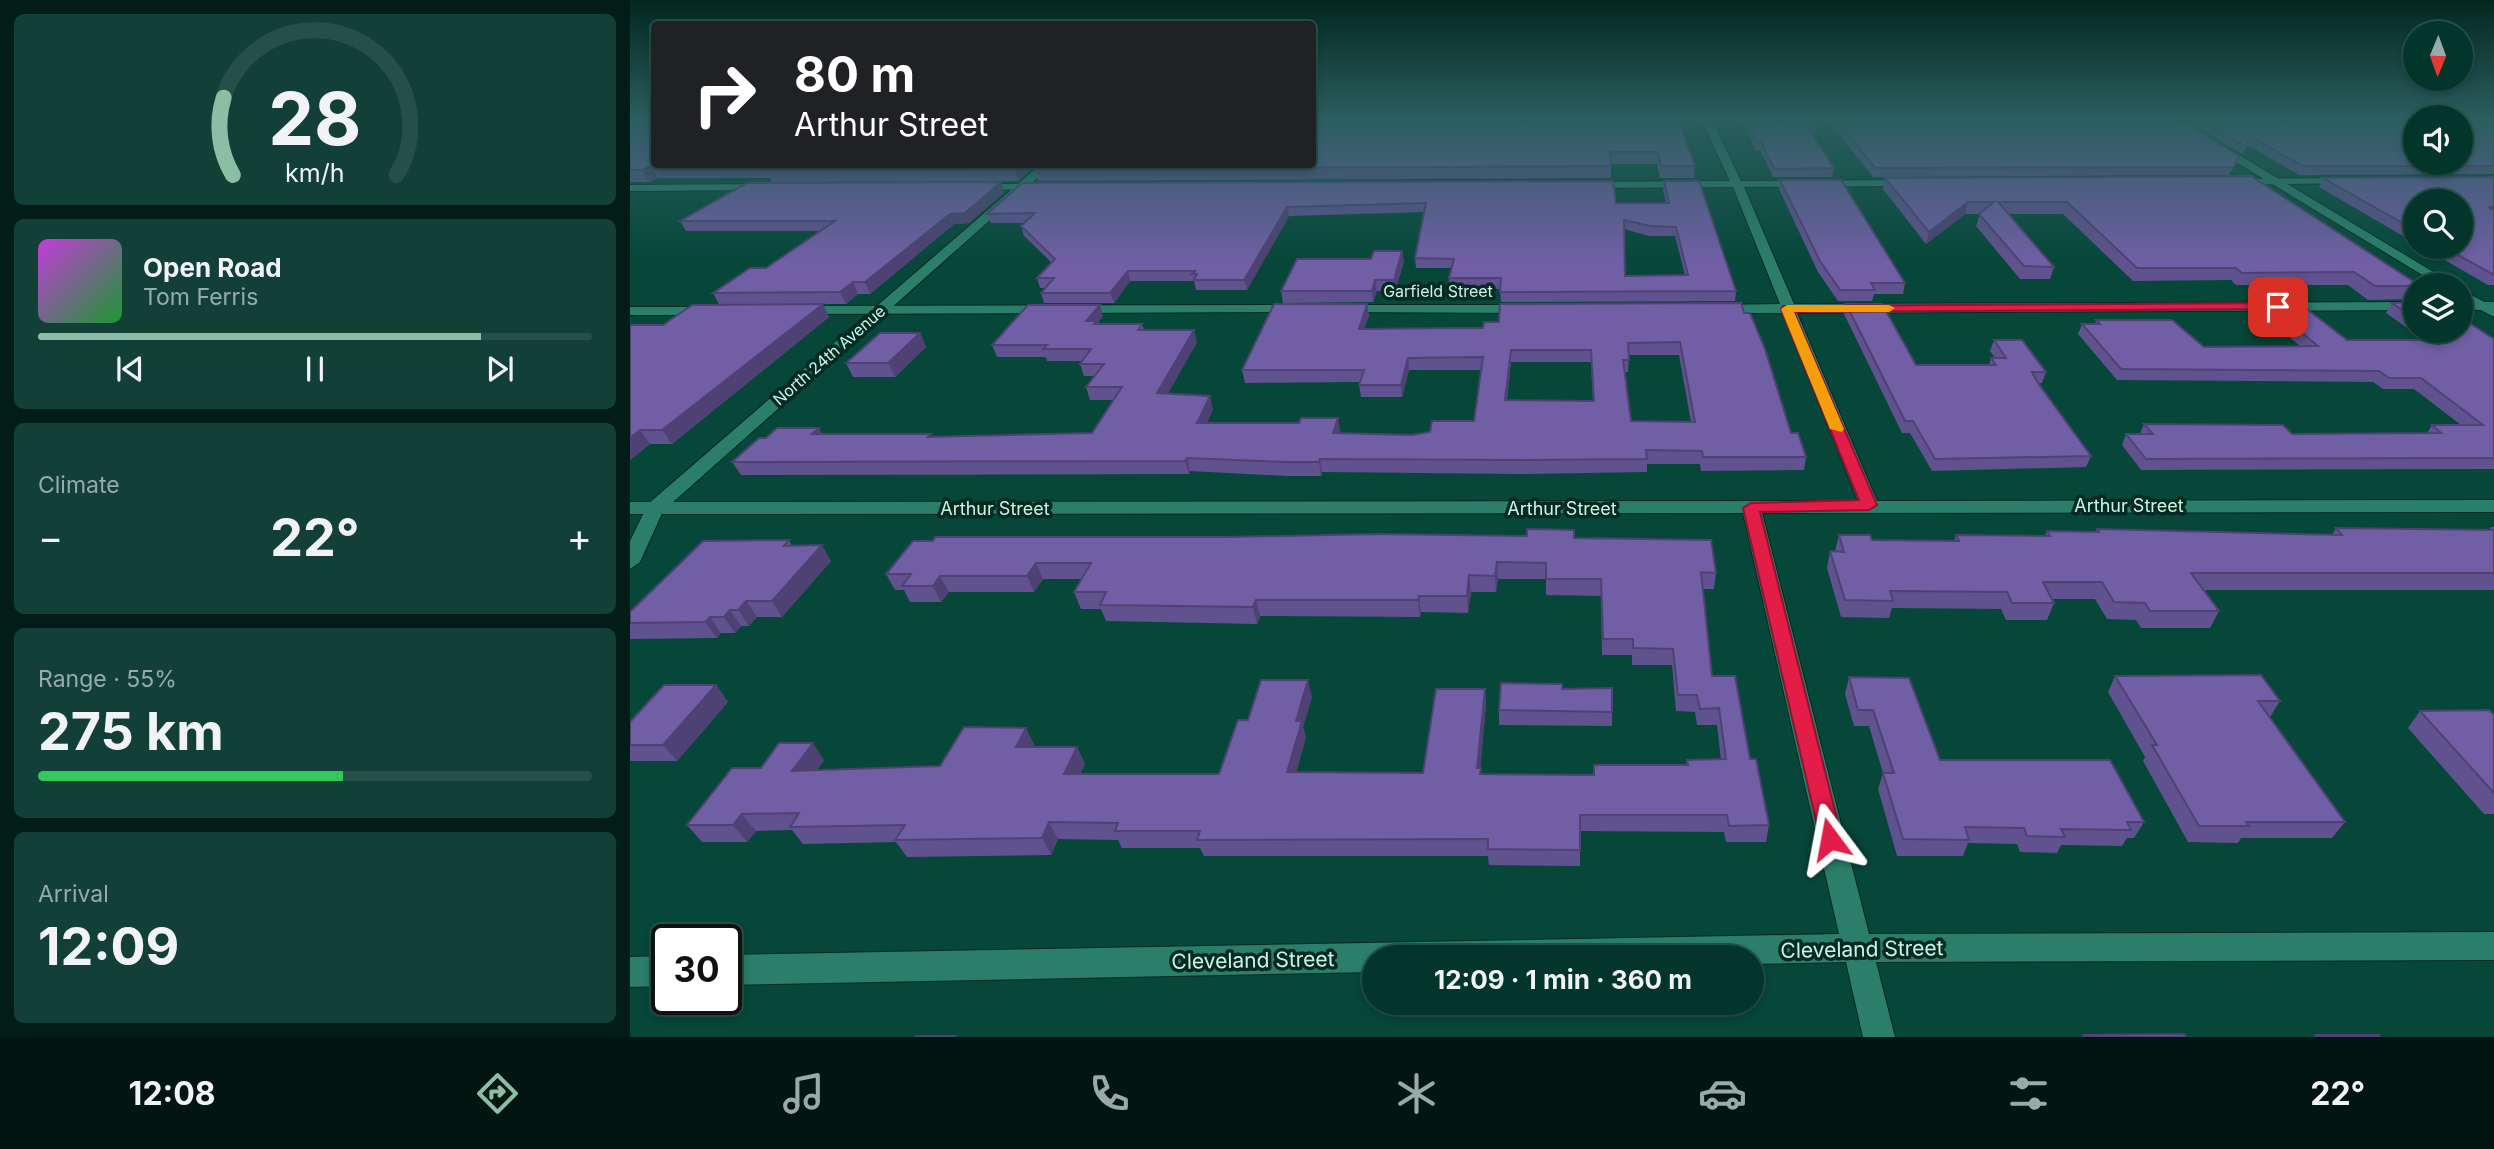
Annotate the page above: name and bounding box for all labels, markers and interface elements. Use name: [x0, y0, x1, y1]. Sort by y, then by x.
north arrow: [2403, 21, 2473, 91]
map controls: [2403, 21, 2473, 343]
text: 80 m: [794, 45, 915, 104]
icon: right: [679, 49, 770, 140]
text: 28: [268, 75, 362, 164]
text: Arthur Street: [794, 105, 988, 144]
button: sound: [2403, 105, 2473, 175]
text: km/h: [285, 158, 345, 188]
button: search: [2403, 189, 2473, 259]
text: Open Road: [143, 252, 282, 283]
button: layers: [2403, 273, 2473, 343]
pin: [2248, 277, 2308, 337]
street label: Garfield Street: [1383, 281, 1493, 301]
text: Tom Ferris: [143, 283, 258, 311]
icon: arrive: [2259, 288, 2297, 326]
street label: North 24th Avenue: [769, 301, 889, 409]
icon: previous: [111, 350, 149, 388]
icon: pause: [296, 350, 334, 388]
icon: next: [481, 350, 519, 388]
text: Climate: [38, 471, 120, 499]
street label: Arthur Street: [2074, 495, 2184, 516]
street label: Arthur Street: [940, 498, 1050, 519]
street label: Arthur Street: [1507, 498, 1617, 519]
text: 22°: [270, 506, 360, 569]
text: −: [38, 514, 63, 560]
text: +: [567, 514, 592, 560]
text: Range · 55%: [38, 665, 177, 693]
text: 275 km: [38, 700, 224, 763]
position arrow: [1793, 802, 1867, 876]
text: Arrival: [38, 880, 109, 908]
text: 12:09: [38, 915, 179, 978]
speed limit sign: 30: [651, 924, 742, 1015]
street label: Cleveland Street: [1780, 935, 1944, 963]
street label: Cleveland Street: [1171, 946, 1335, 974]
text: 12:09 · 1 min · 360 m: [1434, 964, 1692, 995]
icon: directions: [473, 1069, 522, 1118]
icon: music: [779, 1069, 828, 1118]
icon: phone: [1085, 1069, 1134, 1118]
icon: climate: [1392, 1069, 1441, 1118]
icon: car: [1698, 1069, 1747, 1118]
icon: filters: [2004, 1069, 2053, 1118]
text: 12:08: [129, 1074, 216, 1113]
text: 22°: [2310, 1074, 2365, 1113]

